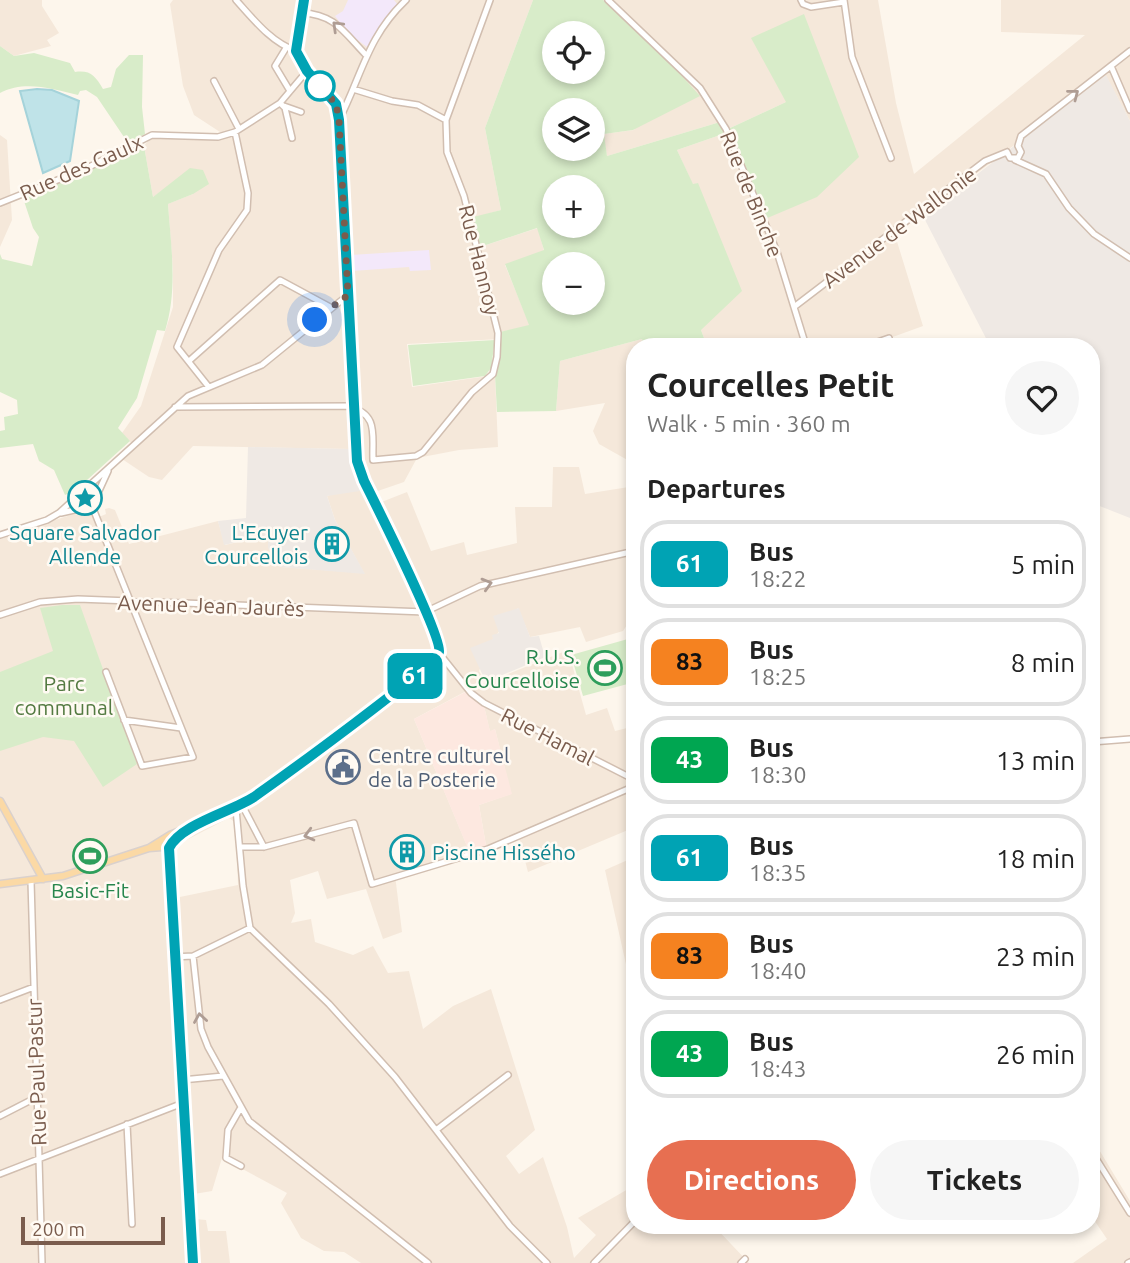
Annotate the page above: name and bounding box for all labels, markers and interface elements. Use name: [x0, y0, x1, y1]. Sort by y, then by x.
one-way arrow: [333, 21, 346, 34]
map controls: [542, 21, 605, 315]
button: locate: [542, 21, 605, 84]
unlabelled marker: [305, 71, 335, 101]
one-way arrow: [1066, 89, 1079, 102]
button: layers: [542, 98, 605, 161]
street label: Rue de Binche: [716, 127, 788, 261]
street label: Rue des Gaulx: [16, 129, 147, 205]
street label: Avenue de Wallonie: [817, 161, 981, 293]
button: +: [542, 175, 605, 238]
street label: Rue Hannoy: [455, 202, 505, 318]
button: −: [542, 252, 605, 315]
your location: [297, 302, 332, 337]
button: heart: [1005, 361, 1079, 435]
text: Courcelles Petit: [647, 366, 894, 403]
text: Walk · 5 min · 360 m: [647, 411, 851, 436]
text: Departures: [647, 474, 785, 503]
place icon: Square Salvador Allende: [66, 479, 104, 517]
place label: Square Salvador Allende: [9, 520, 161, 568]
place label: L'Ecuyer Courcellois: [204, 520, 308, 568]
building icon: L'Ecuyer Courcellois: [313, 525, 351, 563]
text: Bus: [749, 537, 794, 566]
text: 61: [676, 550, 703, 577]
text: 5 min: [1011, 550, 1075, 579]
text: 18:22: [749, 566, 807, 591]
one-way arrow: [481, 578, 493, 593]
street label: Avenue Jean Jaurès: [117, 590, 305, 620]
text: Bus: [749, 635, 794, 664]
place label: R.U.S. Courcelloise: [465, 644, 580, 692]
text: 83: [676, 648, 703, 675]
text: 8 min: [1011, 648, 1075, 677]
sports icon: R.U.S. Courcelloise: [586, 649, 624, 687]
line badge: 61: [384, 653, 446, 699]
text: 61: [401, 662, 429, 689]
text: 18:25: [749, 664, 807, 689]
park label: Parc communal: [15, 671, 113, 719]
street label: Rue Hamal: [497, 702, 599, 770]
text: Bus: [749, 733, 794, 762]
place label: Centre culturel de la Posterie: [368, 743, 510, 791]
text: 43: [676, 746, 703, 773]
text: 13 min: [996, 746, 1075, 775]
public building icon: Centre culturel de la Posterie: [324, 748, 362, 786]
text: 18:30: [749, 762, 807, 787]
one-way arrow: [303, 827, 315, 841]
text: Bus: [749, 831, 794, 860]
building icon: Piscine Hissého: [388, 833, 426, 871]
sports icon: Basic-Fit: [71, 837, 109, 875]
place label: Piscine Hissého: [432, 840, 576, 864]
text: 61: [676, 844, 703, 871]
text: 18 min: [996, 844, 1075, 873]
text: 18:35: [749, 860, 807, 885]
place label: Basic-Fit: [51, 878, 129, 902]
text: Bus: [749, 929, 794, 958]
text: 83: [676, 942, 703, 969]
text: 23 min: [996, 942, 1075, 971]
text: 18:40: [749, 958, 807, 983]
street label: Rue Paul Pastur: [21, 998, 51, 1146]
one-way arrow: [193, 1012, 208, 1024]
text: Bus: [749, 1027, 794, 1056]
text: 43: [676, 1040, 703, 1067]
text: 26 min: [996, 1040, 1075, 1069]
text: 18:43: [749, 1056, 807, 1081]
button: Directions: [647, 1140, 856, 1220]
button: Tickets: [870, 1140, 1079, 1220]
scale bar: [21, 1214, 164, 1246]
text: 200 m: [32, 1218, 85, 1240]

